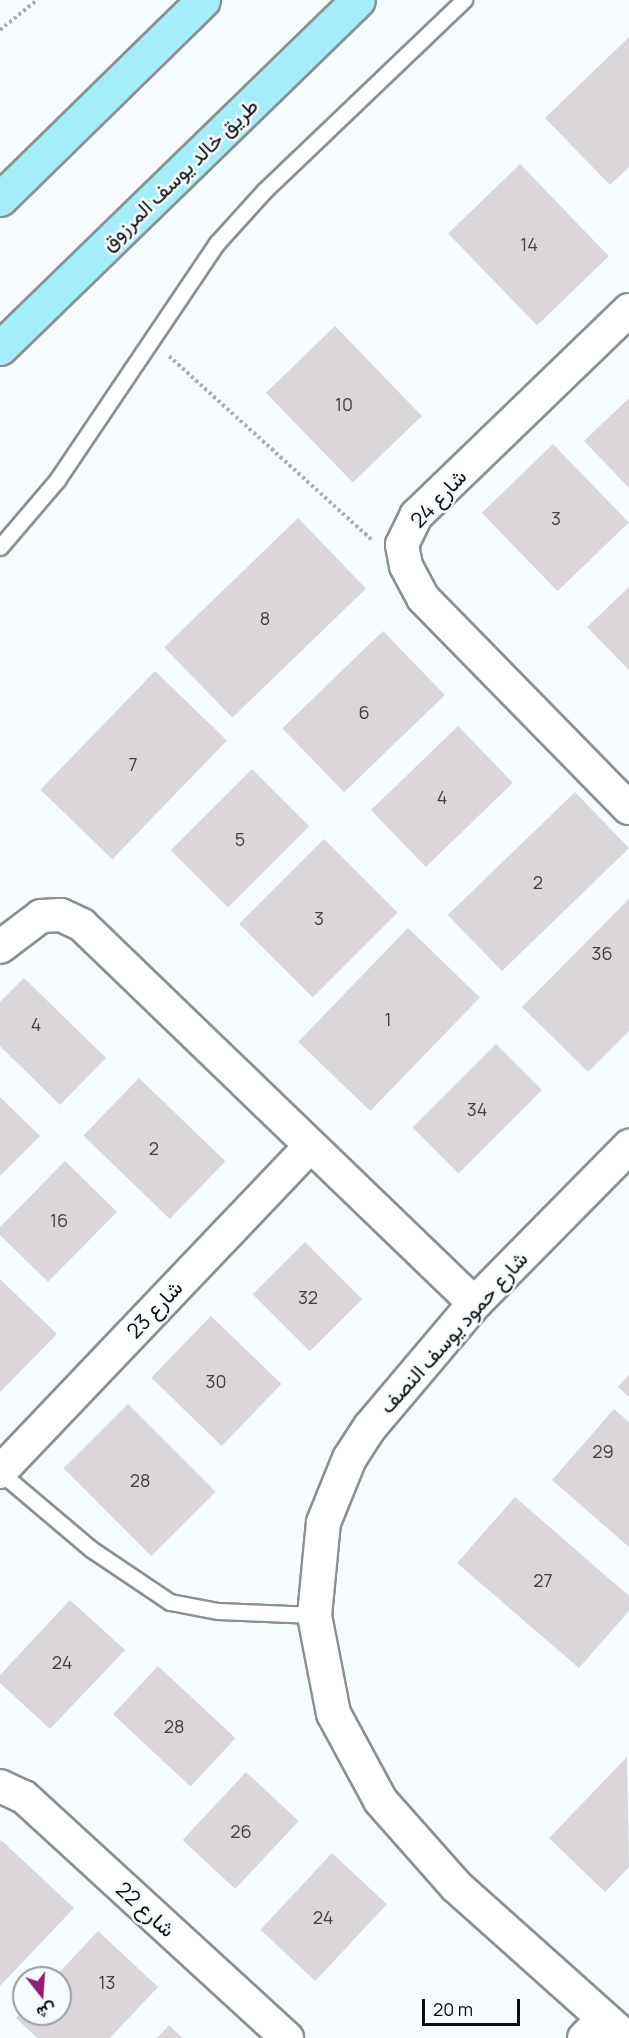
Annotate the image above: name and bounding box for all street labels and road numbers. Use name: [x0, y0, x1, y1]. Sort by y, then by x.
street label: طريق خالد يوسف المرزوق: [95, 93, 263, 255]
street label: شارع 24: [405, 464, 471, 532]
street label: شارع حمود يوسف النصف: [374, 1246, 532, 1418]
street label: شارع 23: [121, 1275, 187, 1343]
street label: شارع 22: [111, 1876, 181, 1942]

